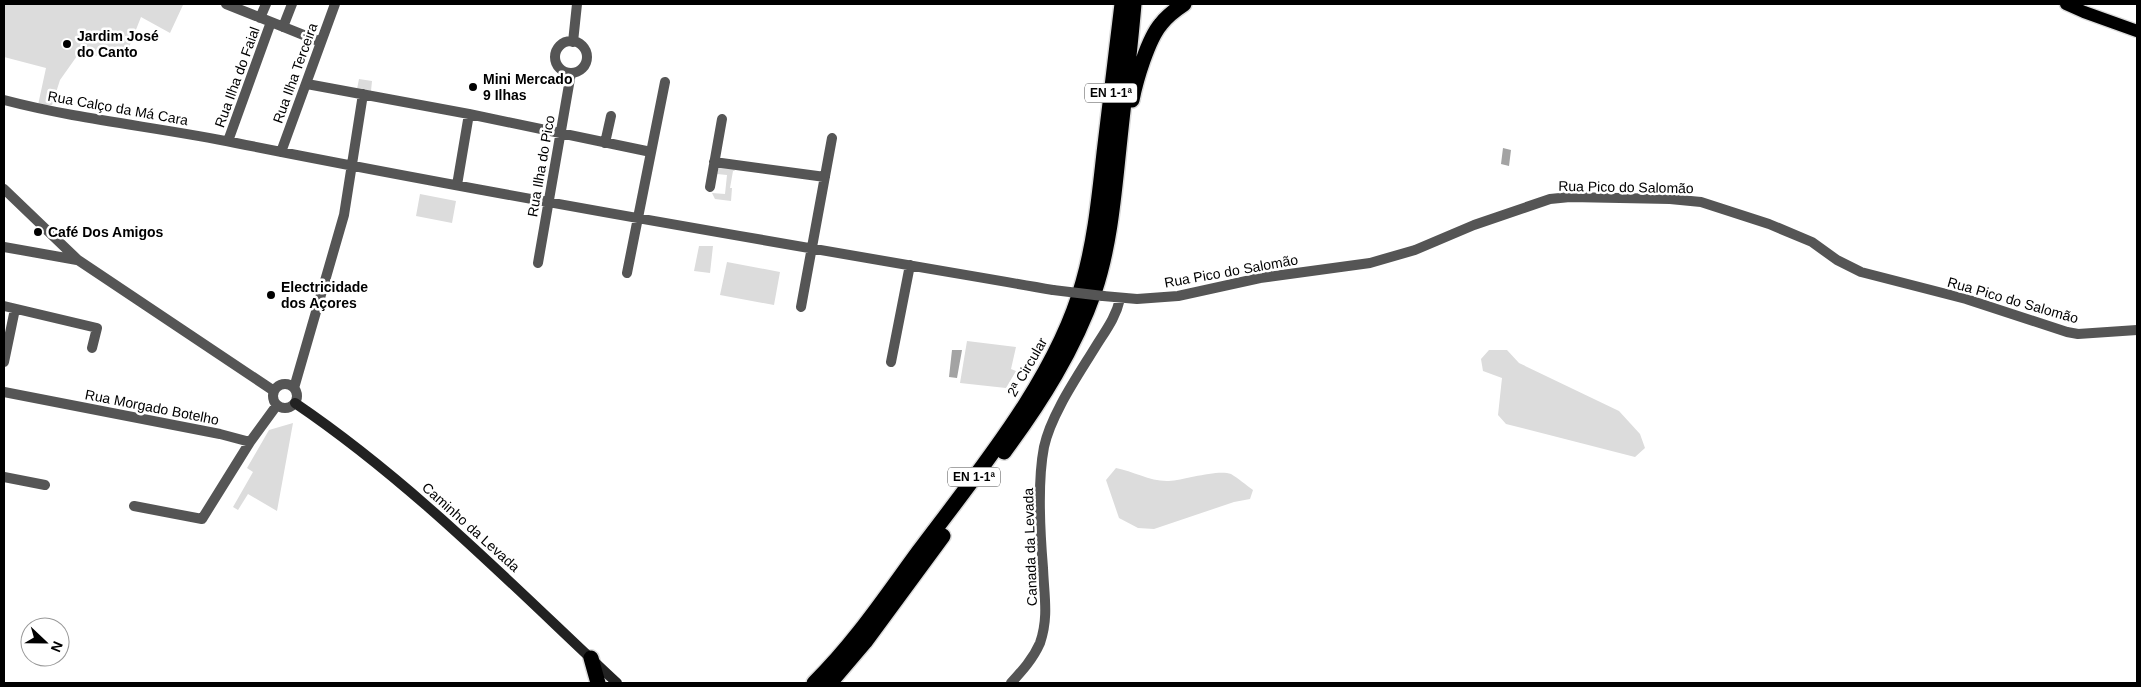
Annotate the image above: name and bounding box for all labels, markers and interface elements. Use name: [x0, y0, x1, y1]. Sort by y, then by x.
street label: Rua Ilha Terceira: [269, 20, 321, 125]
street label: Rua Ilha do Faial: [211, 25, 263, 129]
place label: Jardim José do Canto: [77, 28, 159, 60]
marker: Jardim José do Canto: [61, 38, 73, 50]
place label: Mini Mercado 9 Ilhas: [483, 71, 572, 103]
marker: Mini Mercado 9 Ilhas: [467, 81, 479, 93]
road number: EN 1-1ª: [1085, 84, 1137, 102]
street label: Rua Calço da Má Cara: [46, 88, 190, 128]
street label: Rua Ilha do Pico: [524, 114, 558, 218]
street label: Rua Pico do Salomão: [1558, 178, 1694, 196]
place label: Café Dos Amigos: [48, 224, 164, 240]
marker: Café Dos Amigos: [32, 226, 44, 238]
street label: Rua Pico do Salomão: [1163, 251, 1299, 291]
street label: Rua Pico do Salomão: [1946, 274, 2080, 326]
place label: Electricidade dos Açores: [281, 279, 368, 311]
marker: Electricidade dos Açores: [265, 289, 277, 301]
street label: 2ª Circular: [1004, 335, 1050, 399]
street label: Rua Morgado Botelho: [84, 386, 221, 428]
road number: EN 1-1ª: [948, 468, 1000, 487]
street label: Caminho da Levada: [419, 479, 523, 575]
street label: Canada da Levada: [1020, 487, 1040, 606]
north arrow: [20, 617, 70, 667]
text: N: [48, 639, 66, 655]

